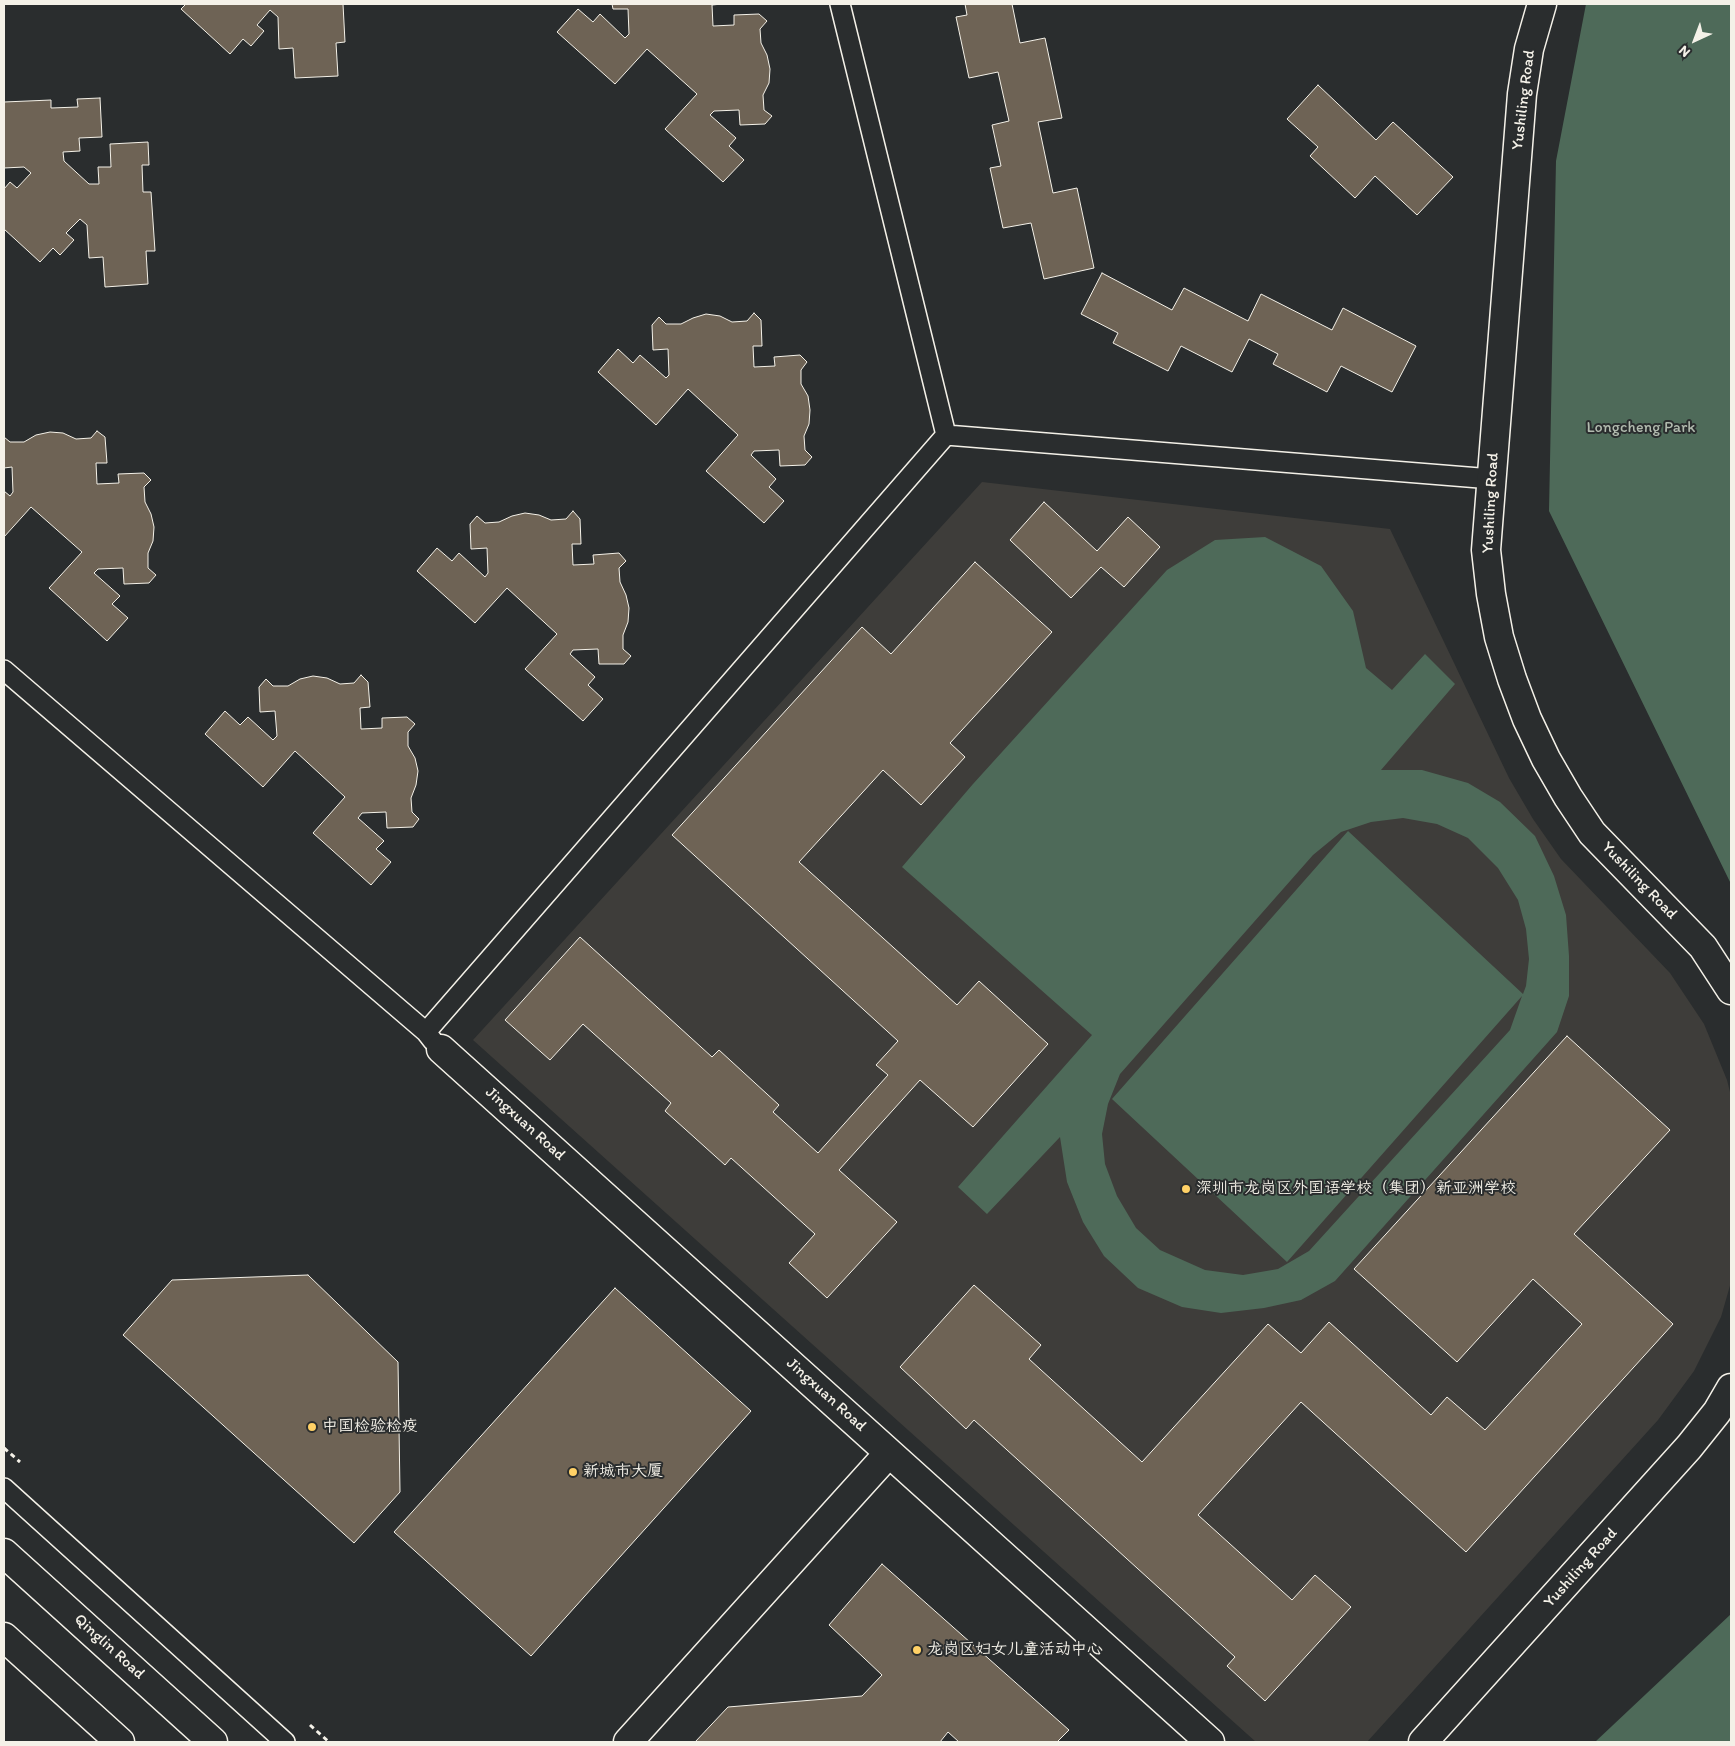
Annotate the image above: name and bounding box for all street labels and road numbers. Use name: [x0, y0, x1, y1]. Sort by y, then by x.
street label: Yushiling Road: [1508, 49, 1540, 151]
street label: Yushiling Road: [1479, 452, 1503, 554]
street label: Yushiling Road: [1597, 838, 1681, 924]
street label: Jingxuan Road: [481, 1083, 569, 1165]
street label: Jingxuan Road: [782, 1354, 870, 1436]
street label: Yushiling Road: [1540, 1524, 1622, 1612]
street label: Qinglin Road: [70, 1610, 148, 1684]

